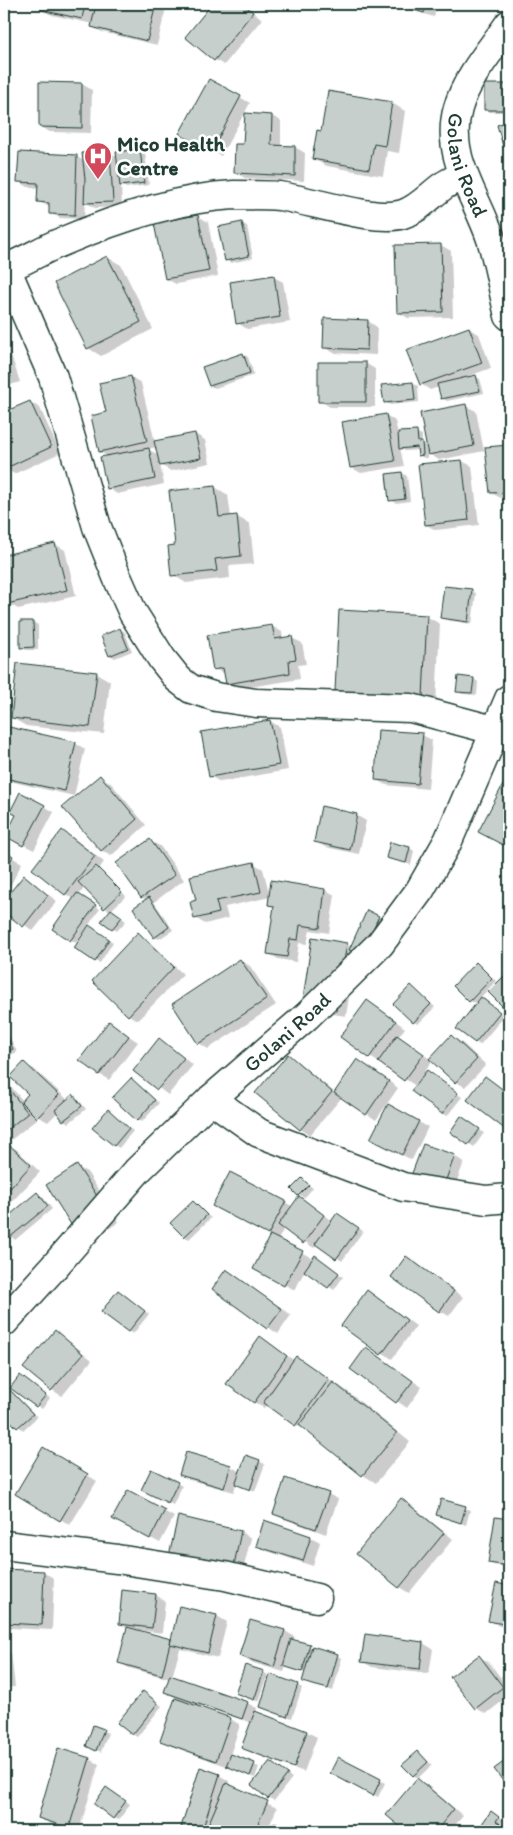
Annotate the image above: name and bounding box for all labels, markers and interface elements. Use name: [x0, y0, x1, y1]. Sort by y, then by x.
street label: Golani Road: [443, 111, 494, 221]
place label: Mico Health Centre: [117, 131, 226, 180]
hospital icon: Mico Health Centre: [83, 141, 113, 180]
street label: Golani Road: [238, 986, 336, 1077]

